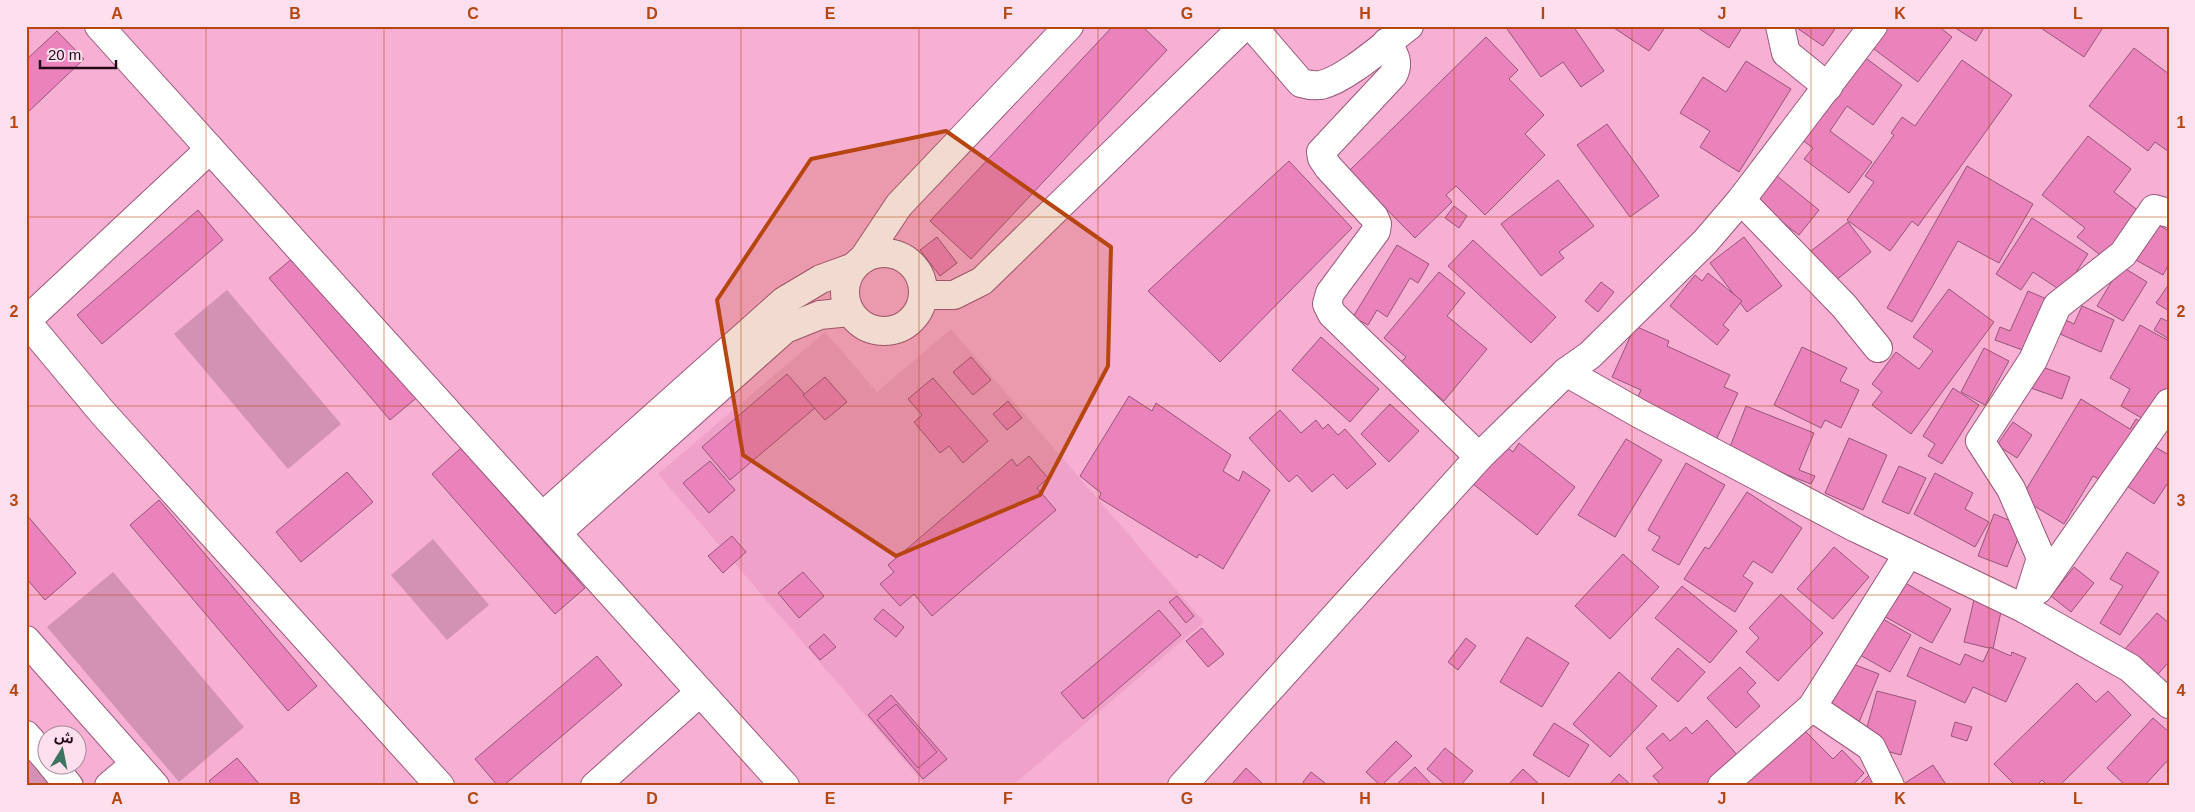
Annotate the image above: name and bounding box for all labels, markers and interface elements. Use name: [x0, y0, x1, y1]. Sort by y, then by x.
text: A: [111, 5, 123, 22]
text: B: [289, 5, 301, 22]
text: C: [467, 5, 479, 22]
text: D: [646, 5, 658, 22]
text: E: [825, 5, 836, 22]
text: F: [1003, 5, 1013, 22]
text: G: [1181, 5, 1193, 22]
text: H: [1359, 5, 1371, 22]
text: I: [1541, 5, 1545, 22]
text: J: [1718, 5, 1726, 22]
text: K: [1894, 5, 1906, 22]
text: L: [2073, 5, 2083, 22]
scale bar: [40, 38, 116, 70]
text: 20 m: [48, 46, 81, 63]
text: 1: [10, 114, 19, 131]
text: 1: [2177, 114, 2186, 131]
text: 2: [10, 303, 19, 320]
text: 2: [2177, 303, 2186, 320]
text: 3: [10, 492, 19, 509]
text: 3: [2177, 492, 2186, 509]
text: 4: [10, 682, 19, 699]
text: 4: [2177, 682, 2186, 699]
north arrow: [38, 724, 88, 774]
text: ش: [53, 728, 75, 747]
text: A: [111, 790, 123, 807]
text: B: [289, 790, 301, 807]
text: C: [467, 790, 479, 807]
text: D: [646, 790, 658, 807]
text: E: [825, 790, 836, 807]
text: F: [1003, 790, 1013, 807]
text: G: [1181, 790, 1193, 807]
text: H: [1359, 790, 1371, 807]
text: I: [1541, 790, 1545, 807]
text: J: [1718, 790, 1726, 807]
text: K: [1894, 790, 1906, 807]
text: L: [2073, 790, 2083, 807]

